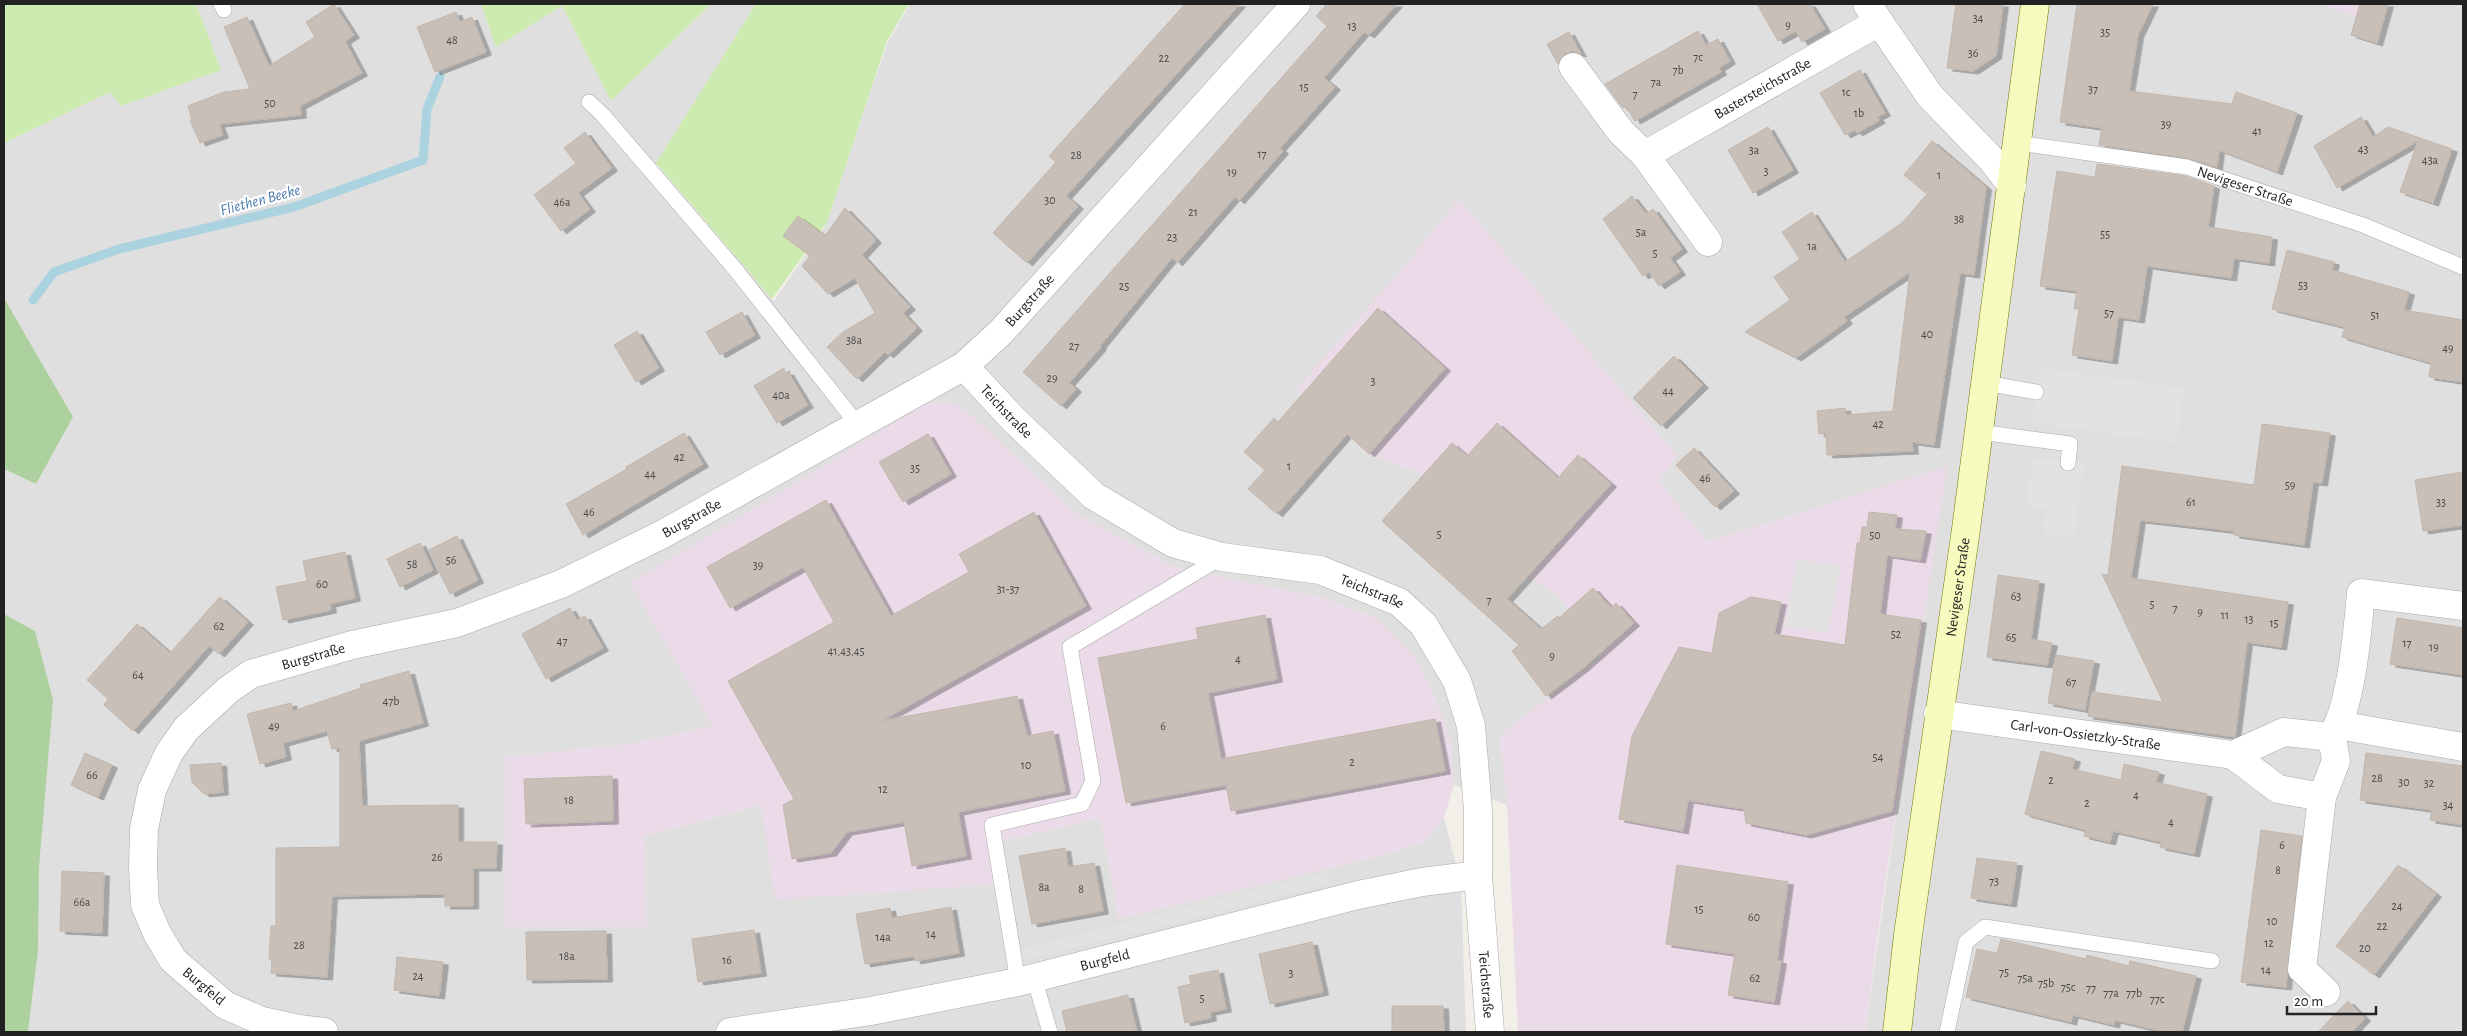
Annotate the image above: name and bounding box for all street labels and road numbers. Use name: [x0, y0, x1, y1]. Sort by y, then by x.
street label: Bastersteichstraße: [1712, 55, 1814, 122]
street label: Nevigeser Straße: [2195, 164, 2295, 209]
street label: Burgstraße: [1003, 271, 1057, 330]
street label: Teichstraße: [977, 382, 1035, 441]
street label: Burgstraße: [660, 496, 724, 541]
street label: Nevigeser Straße: [1944, 537, 1973, 638]
street label: Teichstraße: [1338, 572, 1407, 611]
street label: Burgstraße: [280, 640, 347, 673]
street label: Carl-von-Ossietzky-Straße: [2009, 717, 2162, 753]
street label: Burgfeld: [1079, 947, 1131, 974]
street label: Teichstraße: [1476, 950, 1496, 1019]
street label: Burgfeld: [180, 964, 228, 1008]

